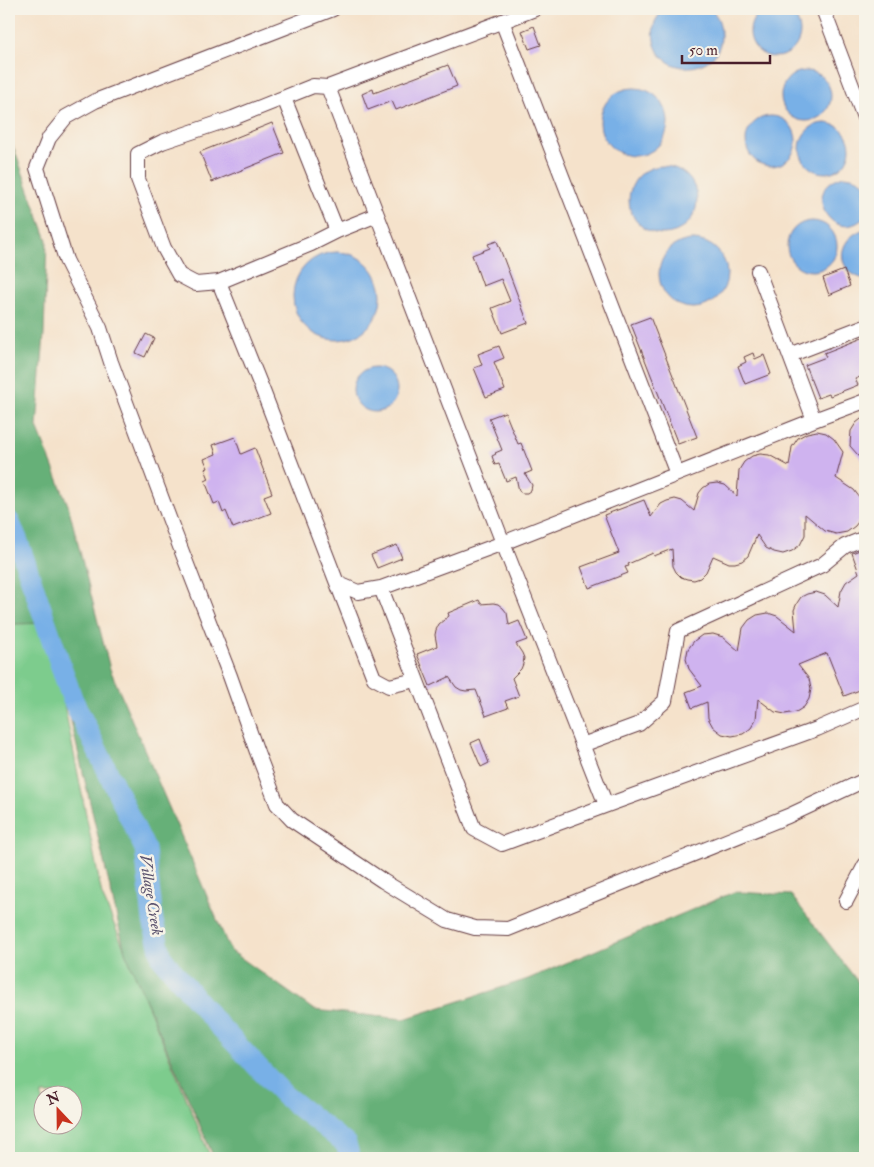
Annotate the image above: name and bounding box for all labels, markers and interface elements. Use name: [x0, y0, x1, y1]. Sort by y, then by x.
scale bar: [682, 32, 769, 64]
text: 50 m: [689, 41, 718, 60]
water label: Village Creek: [135, 853, 167, 937]
north arrow: [32, 1084, 82, 1134]
text: N: [43, 1088, 63, 1109]

